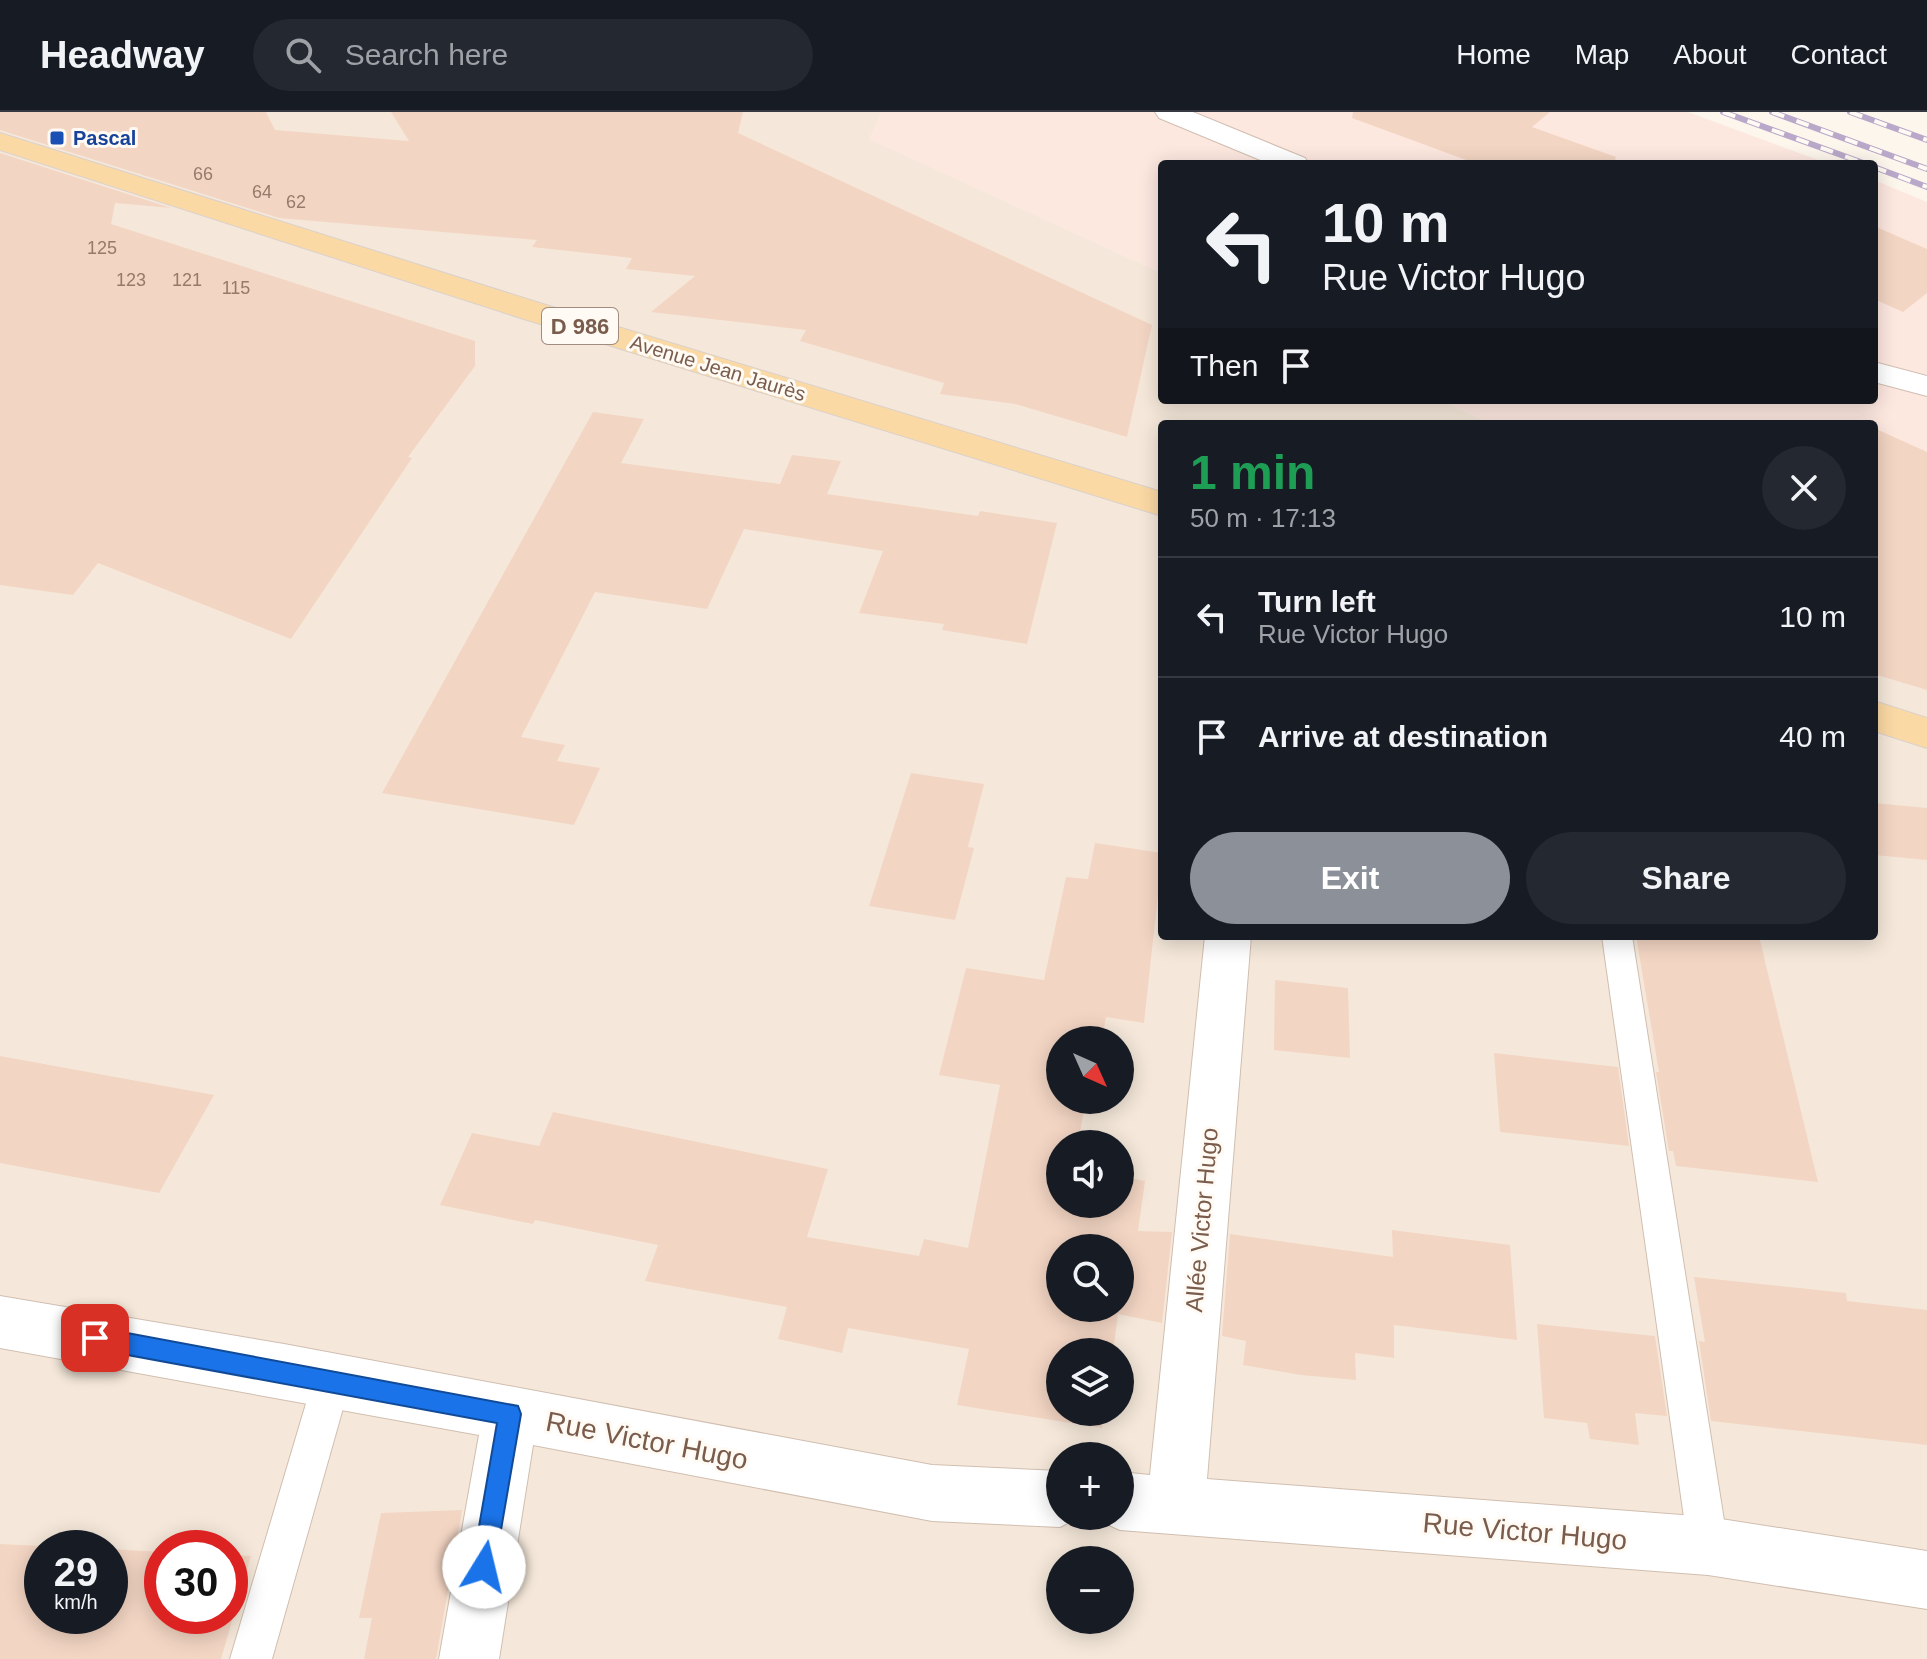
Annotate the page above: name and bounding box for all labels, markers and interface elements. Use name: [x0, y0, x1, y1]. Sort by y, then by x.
search box: [253, 19, 813, 91]
icon: search: [281, 33, 325, 77]
text: Headway: [40, 34, 205, 76]
text: Search here: [345, 38, 508, 71]
text: Home: [1456, 39, 1531, 70]
text: Map: [1575, 39, 1629, 70]
text: About: [1673, 39, 1747, 70]
text: Contact: [1791, 39, 1887, 70]
place label: Pascal: [73, 127, 136, 149]
marker: Pascal: [48, 129, 66, 147]
house number: 66: [193, 164, 213, 184]
house number: 64: [252, 182, 272, 202]
text: 10 m: [1322, 191, 1450, 254]
house number: 62: [286, 192, 306, 212]
icon: left: [1190, 192, 1294, 296]
house number: 125: [87, 238, 117, 258]
text: Rue Victor Hugo: [1322, 257, 1585, 298]
house number: 123: [116, 270, 146, 290]
house number: 121: [172, 270, 202, 290]
house number: 115: [222, 278, 250, 298]
road number: D 986: [542, 308, 618, 344]
street label: Avenue Jean Jaurès: [628, 331, 808, 405]
icon: arrive: [1274, 344, 1318, 388]
text: Then: [1190, 349, 1258, 382]
text: 1 min: [1190, 446, 1315, 499]
button: close: [1762, 446, 1846, 530]
text: 50 m · 17:13: [1190, 503, 1336, 533]
text: Turn left: [1258, 585, 1376, 618]
icon: left: [1190, 595, 1234, 639]
text: 10 m: [1779, 600, 1846, 633]
text: Rue Victor Hugo: [1258, 619, 1448, 649]
icon: arrive: [1190, 715, 1234, 759]
text: Arrive at destination: [1258, 720, 1548, 753]
text: 40 m: [1779, 720, 1846, 753]
button: Exit: [1190, 832, 1510, 924]
button: Share: [1526, 832, 1846, 924]
north arrow: [1046, 1026, 1134, 1114]
map controls: [1046, 1026, 1134, 1634]
street label: Allée Victor Hugo: [1180, 1127, 1223, 1313]
button: sound: [1046, 1130, 1134, 1218]
button: search: [1046, 1234, 1134, 1322]
pin: [61, 1304, 129, 1372]
icon: arrive: [73, 1316, 117, 1360]
button: layers: [1046, 1338, 1134, 1426]
street label: Rue Victor Hugo: [543, 1406, 750, 1475]
button: +: [1046, 1442, 1134, 1530]
street label: Rue Victor Hugo: [1422, 1507, 1628, 1556]
position arrow: [442, 1525, 526, 1609]
speed limit sign: 30: [144, 1530, 248, 1634]
button: −: [1046, 1546, 1134, 1634]
text: 29: [54, 1550, 98, 1594]
text: km/h: [54, 1591, 98, 1613]

